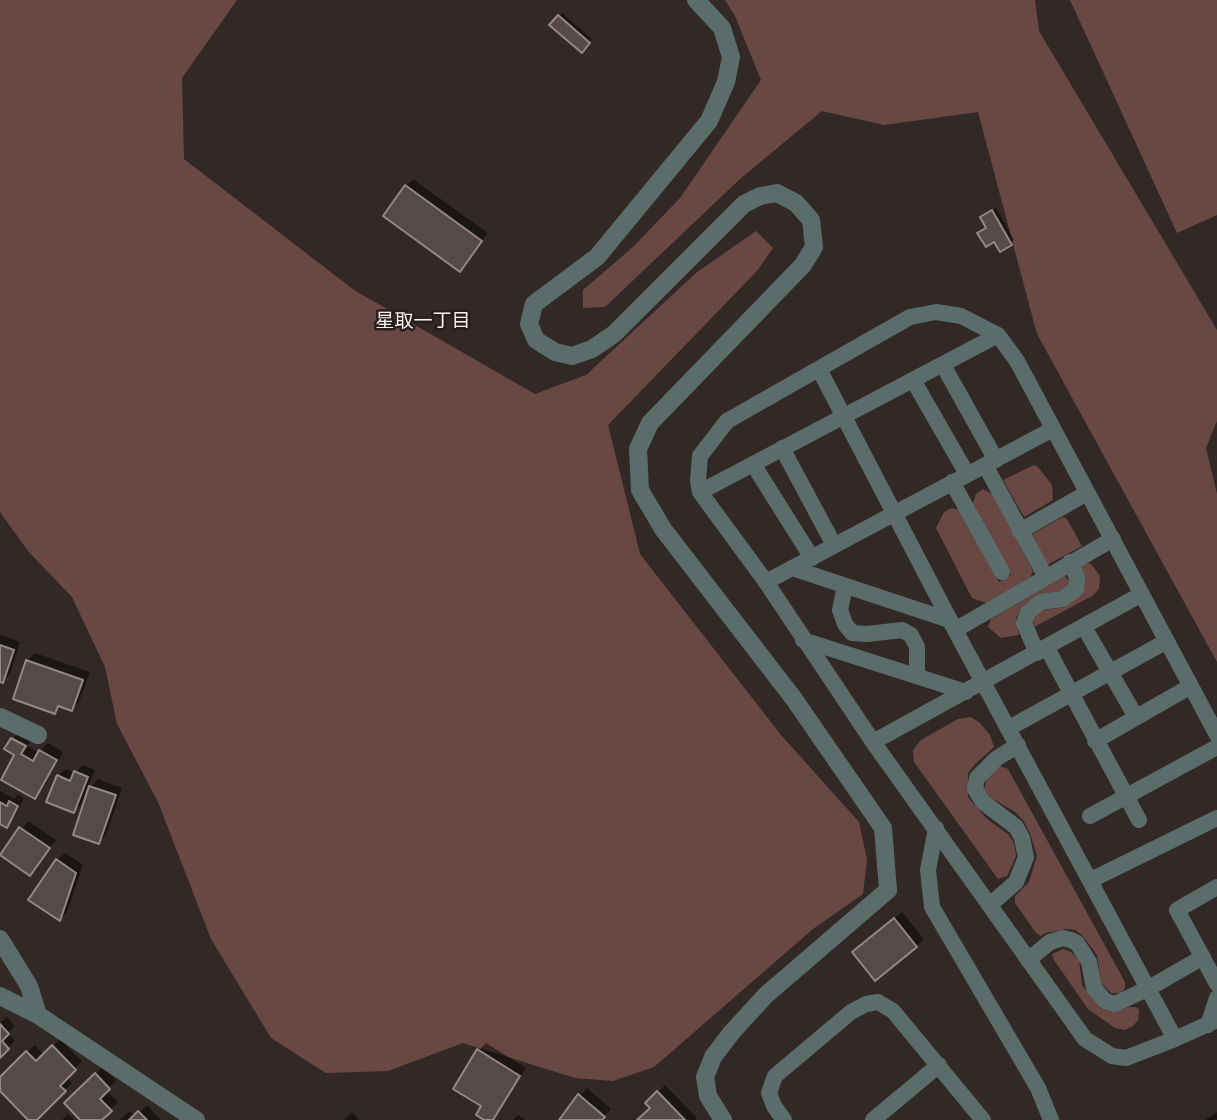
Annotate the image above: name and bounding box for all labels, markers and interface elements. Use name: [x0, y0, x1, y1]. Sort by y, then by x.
district label: 星取一丁目: [376, 310, 470, 332]

